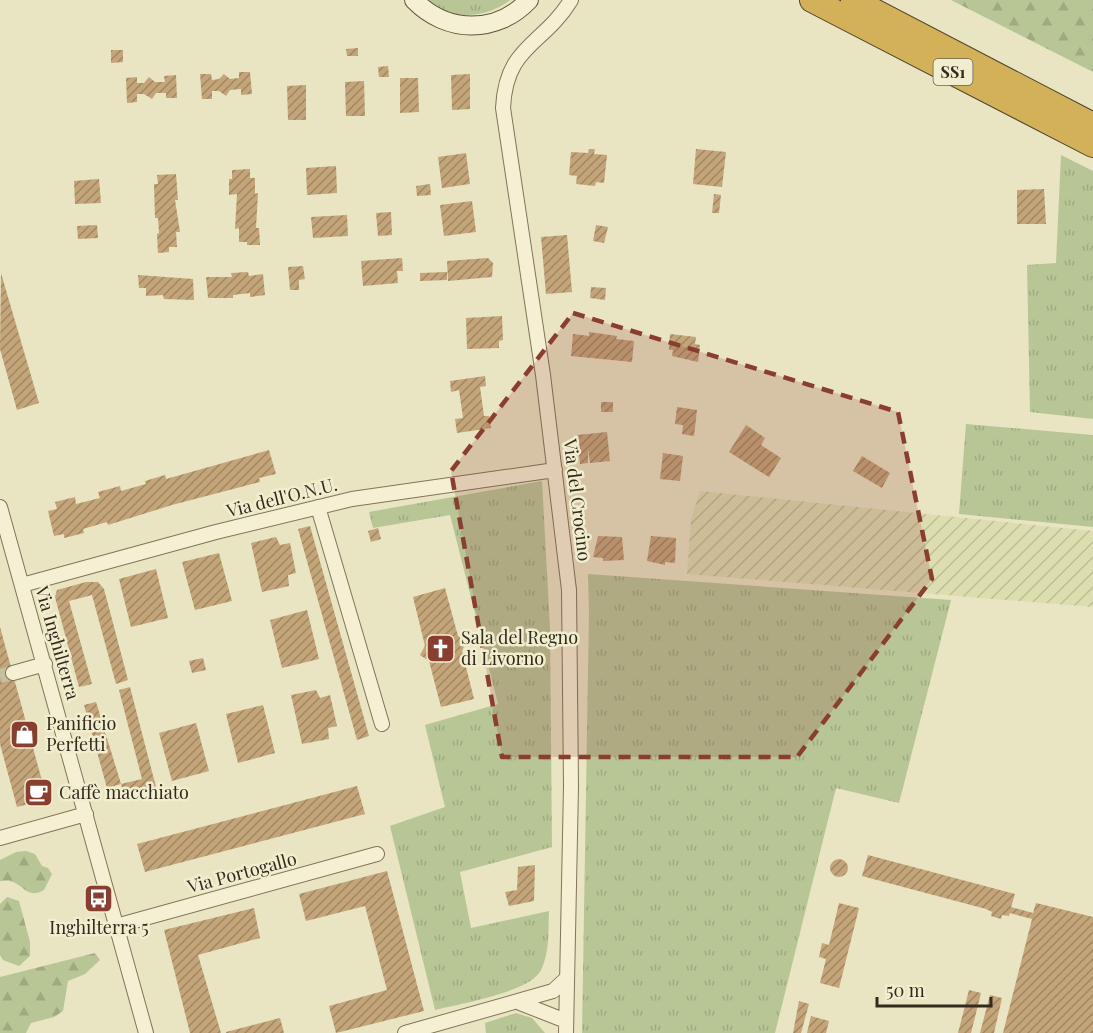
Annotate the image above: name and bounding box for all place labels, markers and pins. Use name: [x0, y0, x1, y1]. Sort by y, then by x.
place label: Sala del Regno di Livorno: [461, 625, 578, 670]
church icon: Sala del Regno di Livorno: [424, 632, 456, 664]
place label: Panificio Perfetti: [46, 711, 117, 756]
shop icon: Panificio Perfetti: [9, 718, 41, 750]
cafe icon: Caffè macchiato: [22, 777, 54, 809]
place label: Caffè macchiato: [59, 780, 189, 804]
bus stop icon: Inghilterra 5: [83, 883, 115, 915]
place label: Inghilterra 5: [49, 915, 149, 939]

